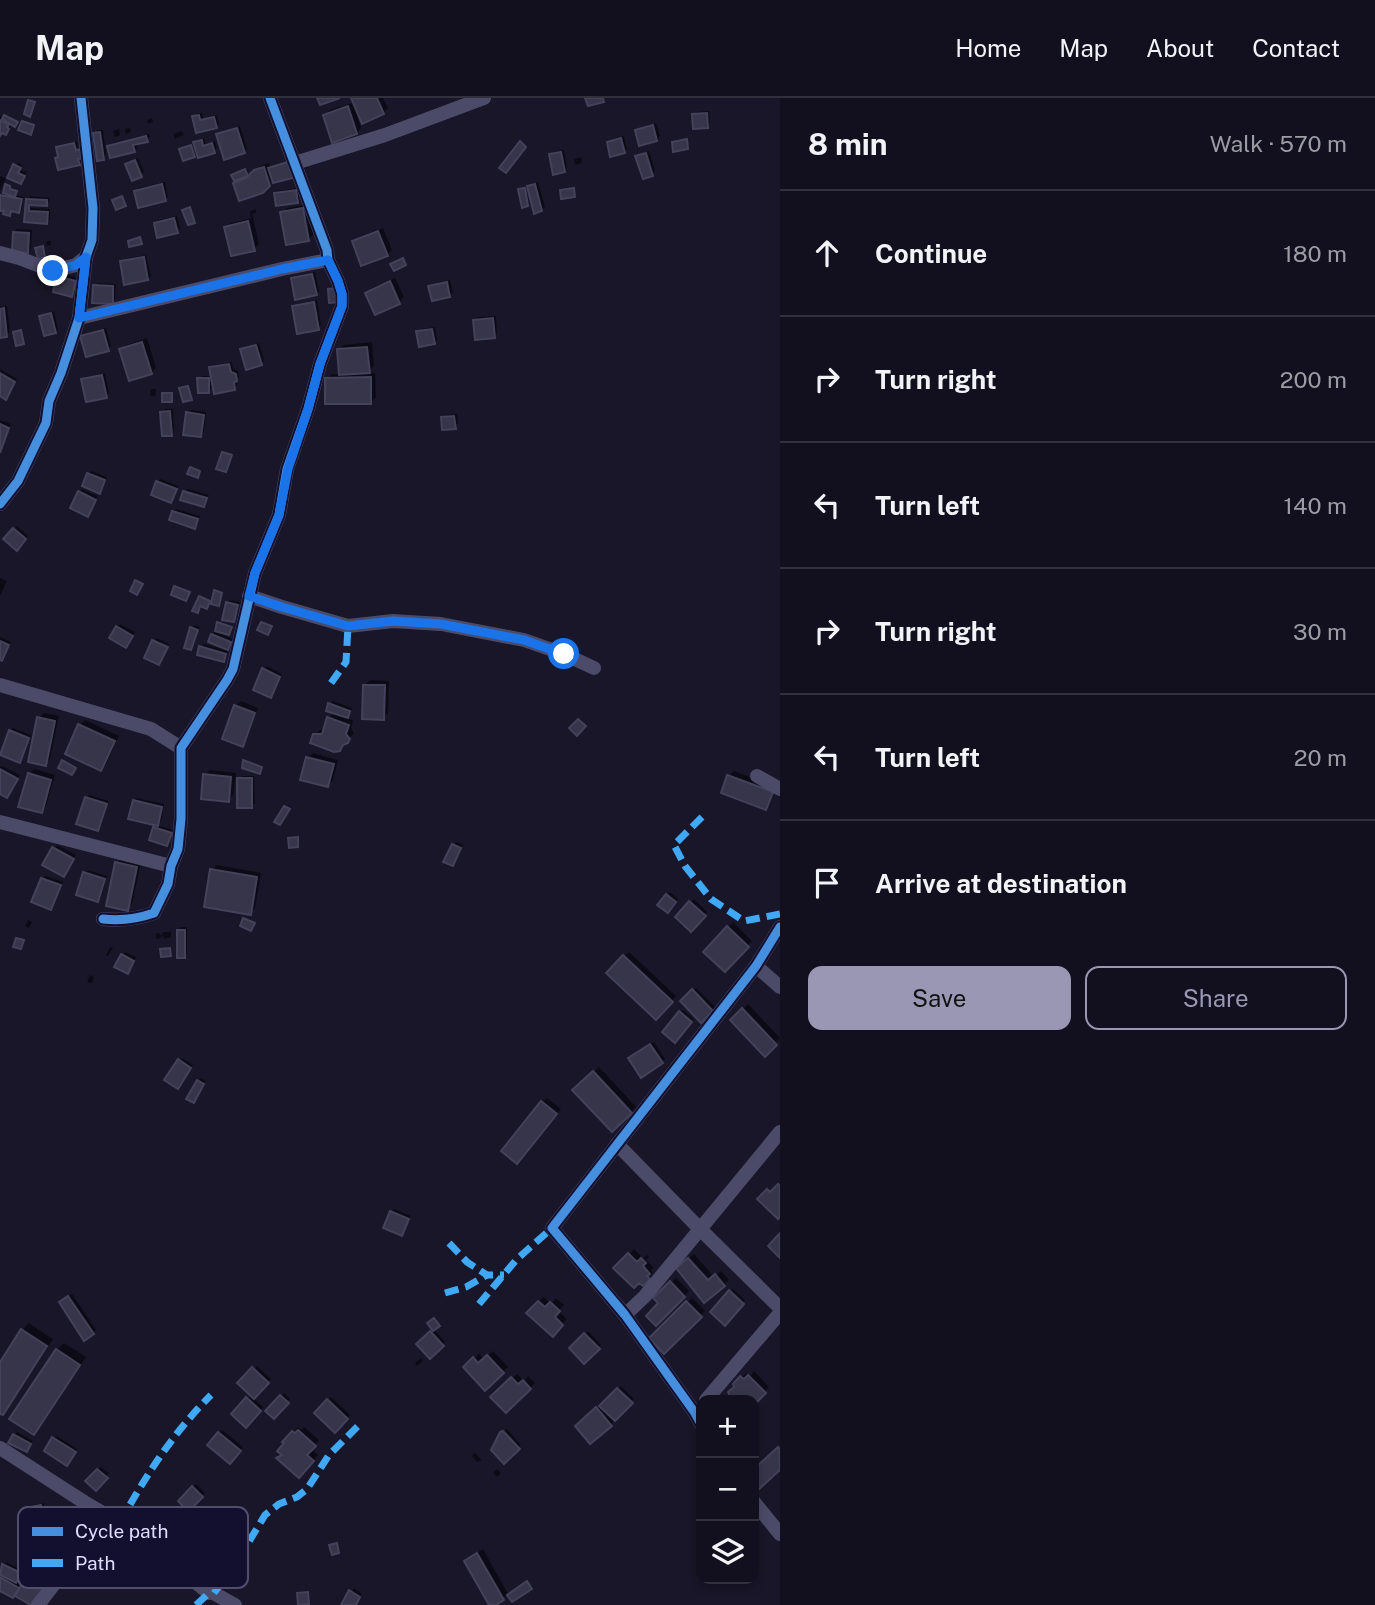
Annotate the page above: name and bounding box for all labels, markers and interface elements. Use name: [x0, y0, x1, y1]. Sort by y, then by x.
text: Map: [35, 29, 104, 67]
text: Home: [955, 34, 1021, 62]
text: Map: [1059, 34, 1108, 62]
text: About: [1146, 34, 1214, 62]
text: Contact: [1252, 34, 1340, 62]
text: 8 min: [808, 126, 888, 162]
text: Walk · 570 m: [1210, 130, 1347, 157]
icon: ahead: [808, 234, 846, 272]
text: Continue: [875, 238, 987, 269]
text: 180 m: [1283, 240, 1347, 267]
route end: [37, 255, 68, 286]
icon: right: [808, 360, 846, 398]
text: Turn right: [875, 364, 997, 395]
text: 200 m: [1280, 366, 1347, 393]
icon: left: [808, 486, 846, 524]
text: Turn left: [875, 490, 980, 521]
text: 140 m: [1284, 492, 1347, 519]
icon: right: [808, 612, 846, 650]
text: Turn right: [875, 616, 997, 647]
text: 30 m: [1293, 618, 1347, 645]
route start: [548, 638, 579, 669]
icon: left: [808, 738, 846, 776]
text: Turn left: [875, 742, 980, 773]
text: 20 m: [1294, 744, 1347, 771]
icon: arrive: [808, 864, 846, 902]
text: Arrive at destination: [875, 868, 1127, 899]
button: Save: [808, 966, 1071, 1030]
button: Share: [1085, 966, 1347, 1030]
map controls: [696, 1395, 759, 1584]
button: +: [696, 1395, 759, 1458]
button: −: [696, 1458, 759, 1521]
legend: [18, 1507, 248, 1588]
text: Cycle path: [75, 1520, 168, 1542]
button: layers: [696, 1521, 759, 1584]
text: Path: [75, 1552, 115, 1574]

